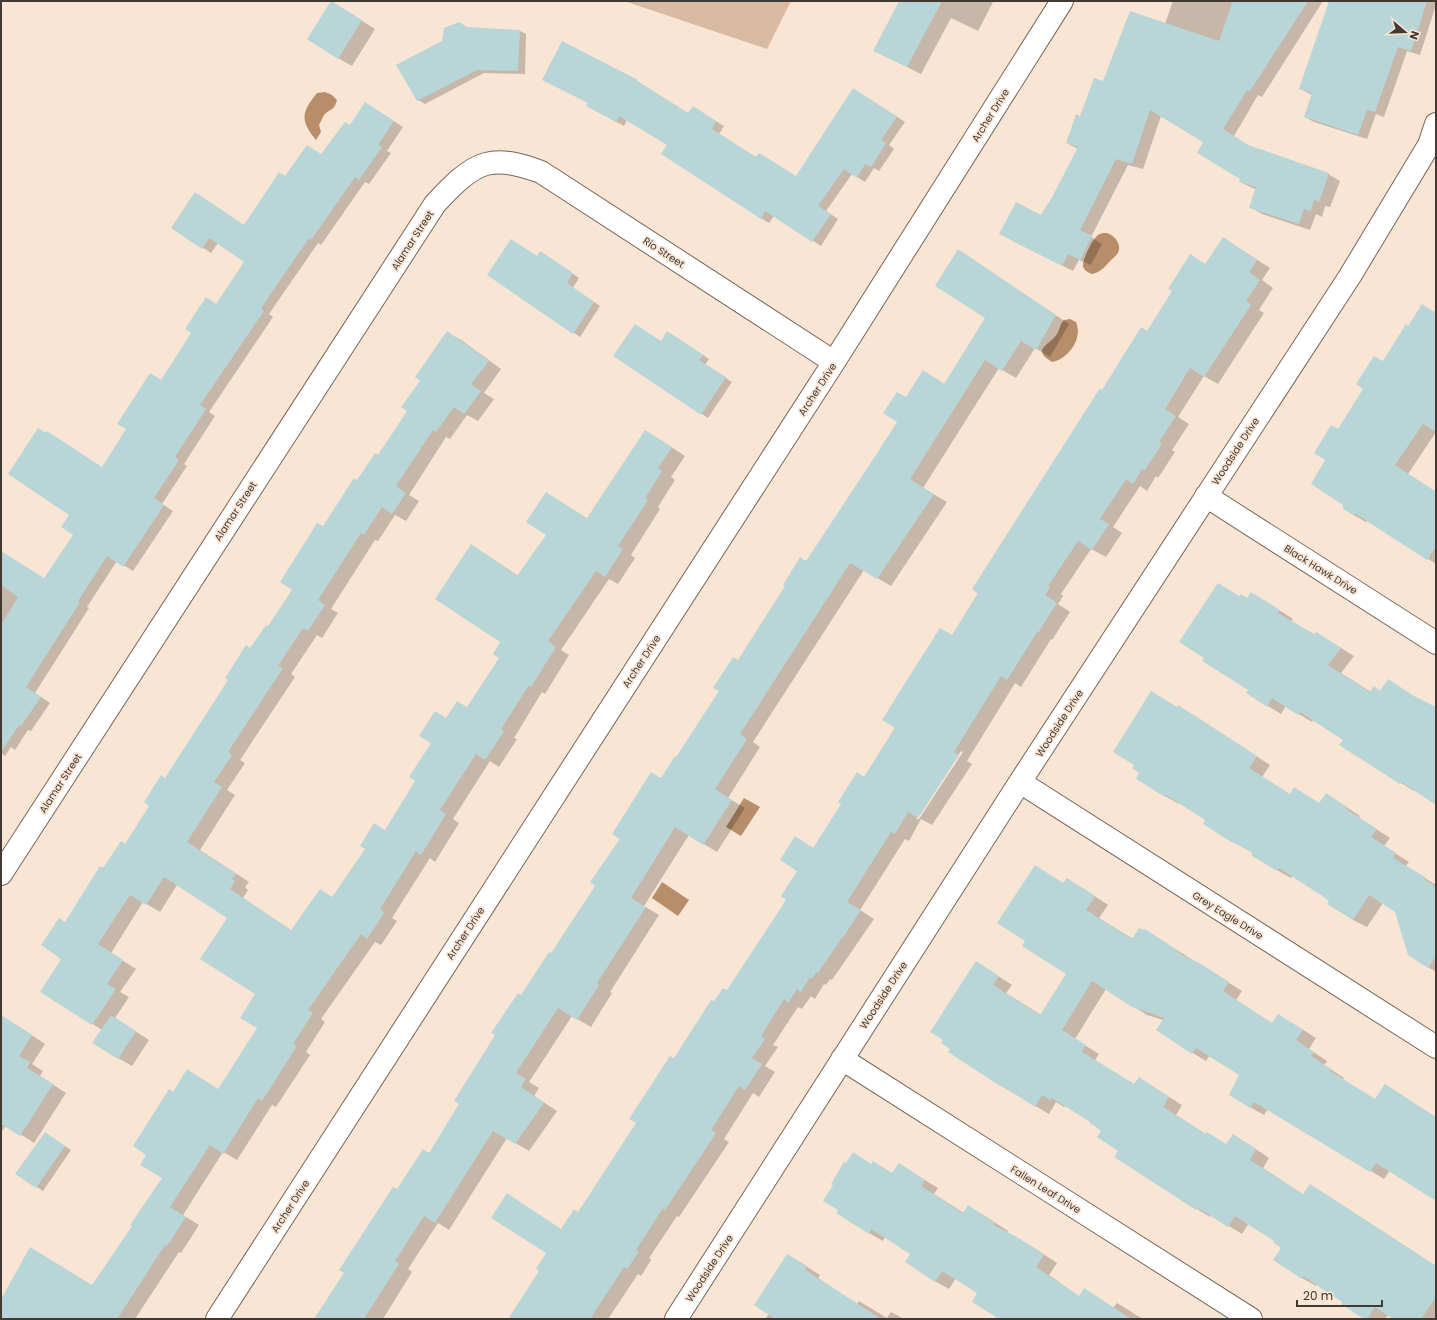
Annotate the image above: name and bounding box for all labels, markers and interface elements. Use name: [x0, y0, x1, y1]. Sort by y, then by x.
north arrow: [1385, 12, 1425, 52]
text: N: [1406, 29, 1423, 42]
street label: Archer Drive: [968, 86, 1013, 145]
street label: Alamar Street: [387, 207, 438, 273]
street label: Rio Street: [640, 233, 688, 272]
street label: Archer Drive: [795, 360, 840, 419]
street label: Woodside Drive: [1208, 415, 1263, 488]
street label: Alamar Street: [210, 478, 261, 544]
street label: Black Hawk Drive: [1281, 541, 1360, 598]
street label: Archer Drive: [619, 632, 664, 691]
street label: Woodside Drive: [1032, 687, 1087, 760]
street label: Alamar Street: [35, 750, 86, 816]
street label: Grey Eagle Drive: [1189, 888, 1266, 943]
street label: Archer Drive: [443, 904, 488, 963]
street label: Woodside Drive: [856, 959, 911, 1032]
street label: Fallen Leaf Drive: [1008, 1162, 1084, 1217]
street label: Archer Drive: [268, 1177, 313, 1236]
street label: Woodside Drive: [682, 1232, 737, 1305]
scale bar: [1297, 1282, 1382, 1308]
text: 20 m: [1303, 1287, 1333, 1304]

